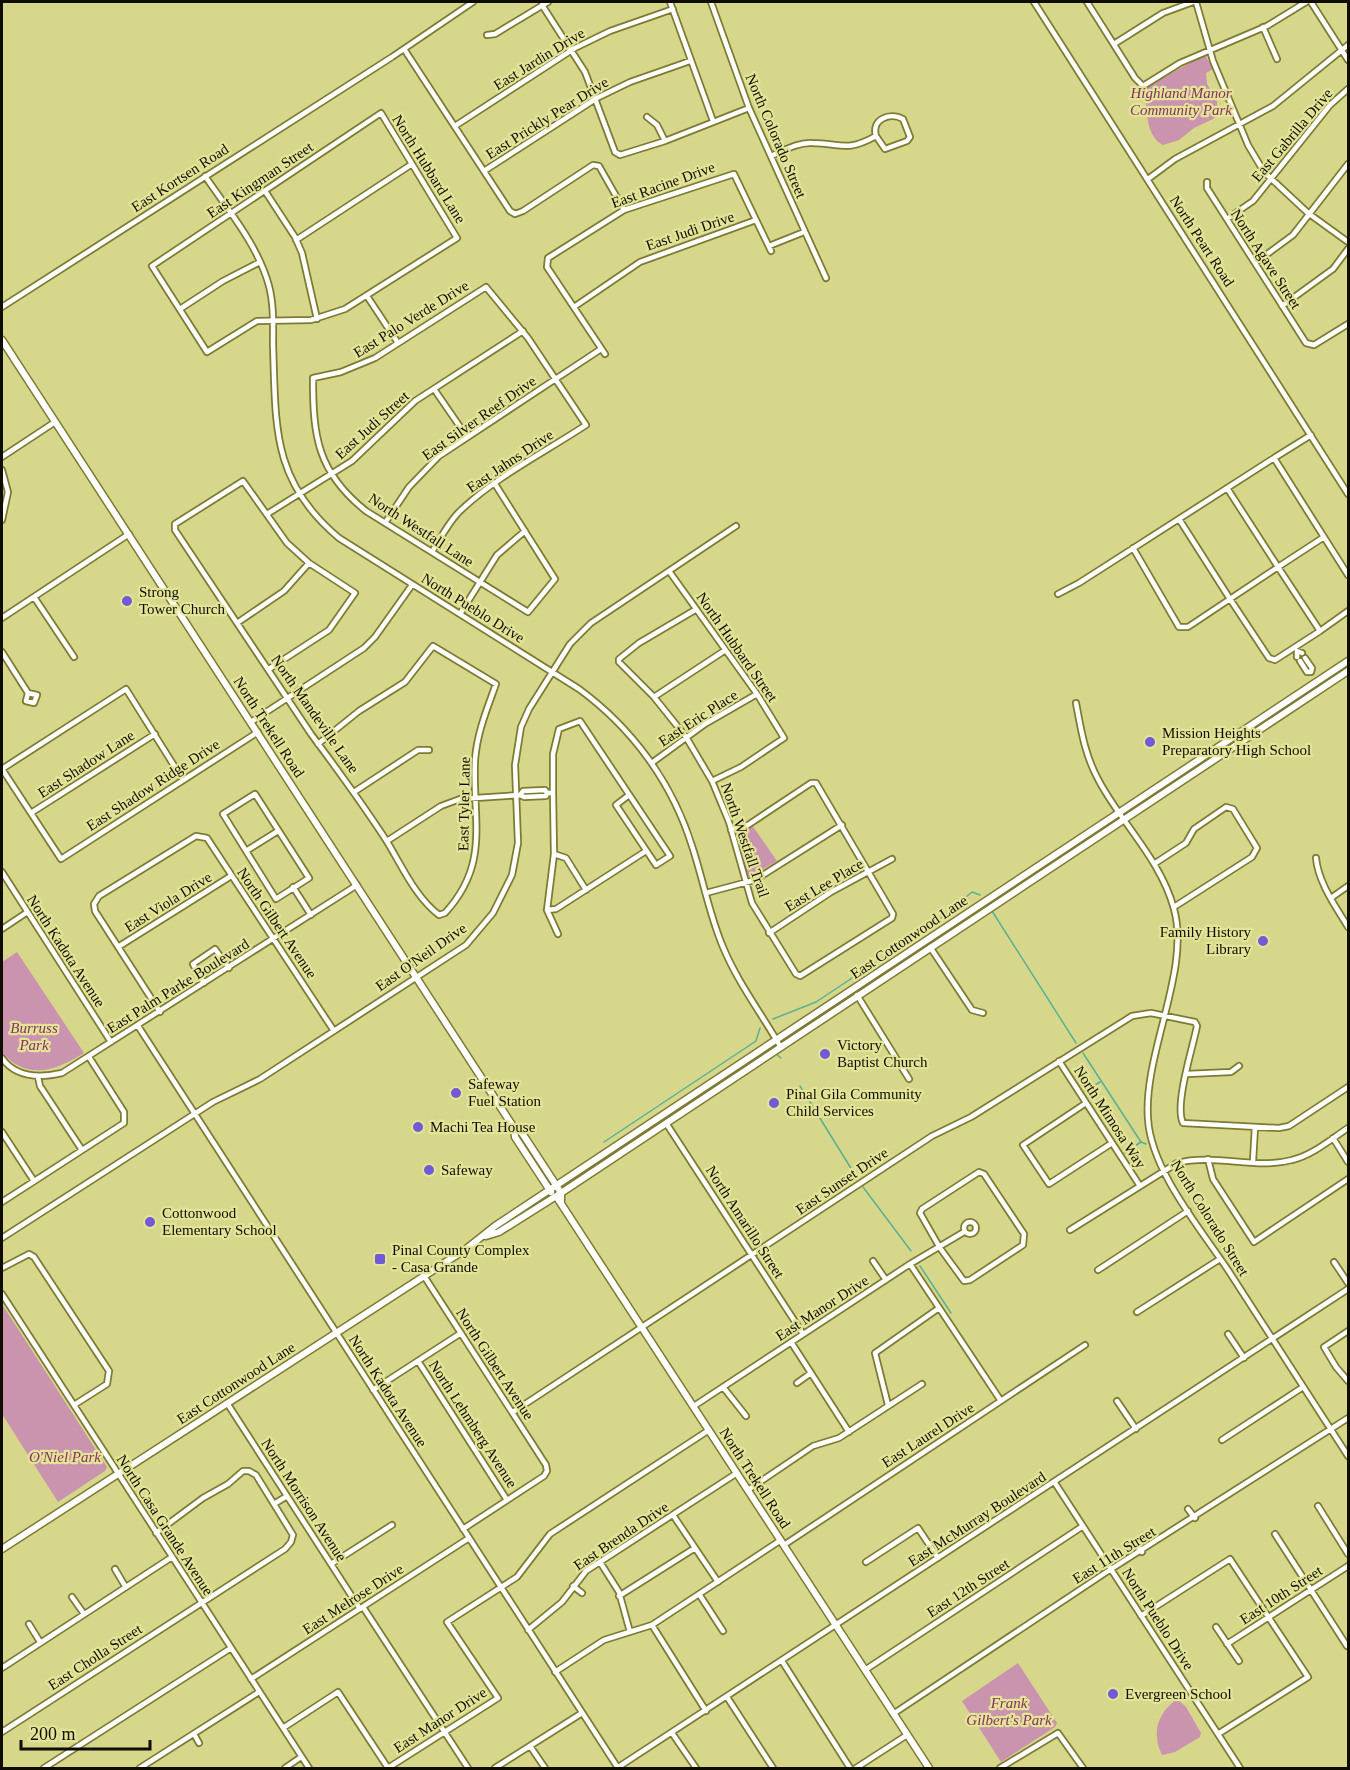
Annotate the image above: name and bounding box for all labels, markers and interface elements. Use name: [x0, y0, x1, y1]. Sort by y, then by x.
street label: East Jardin Drive: [491, 24, 588, 93]
street label: North Colorado Street: [743, 72, 810, 201]
street label: East Prickly Pear Drive: [483, 74, 611, 162]
park label: Highland Manor Community Park: [1129, 85, 1232, 118]
street label: East Gabrilla Drive: [1248, 85, 1336, 185]
street label: North Hubbard Lane: [389, 112, 469, 227]
street label: East Kingman Street: [204, 138, 317, 221]
street label: East Kortsen Road: [128, 140, 232, 215]
street label: East Racine Drive: [609, 159, 717, 211]
street label: North Peart Road: [1167, 193, 1238, 290]
street label: North Agave Street: [1228, 206, 1305, 313]
street label: East Judi Drive: [644, 208, 737, 254]
street label: East Palo Verde Drive: [351, 277, 472, 361]
street label: East Silver Reef Drive: [419, 372, 539, 463]
street label: East Judi Street: [332, 387, 413, 462]
street label: East Jahns Drive: [464, 426, 557, 496]
street label: North Westfall Lane: [366, 490, 477, 570]
street label: North Pueblo Drive: [419, 570, 528, 646]
place label: Strong Tower Church: [139, 584, 226, 617]
street label: North Hubbard Street: [693, 589, 781, 706]
marker: Strong Tower Church: [120, 594, 134, 608]
street label: North Mandeville Lane: [268, 652, 362, 777]
street label: North Trekell Road: [231, 674, 308, 781]
street label: East Eric Place: [656, 686, 741, 749]
place label: Mission Heights Preparatory High School: [1162, 725, 1311, 758]
street label: East Shadow Lane: [35, 727, 137, 801]
marker: Mission Heights Preparatory High School: [1143, 735, 1157, 749]
street label: East Shadow Ridge Drive: [83, 736, 223, 834]
street label: East Tyler Lane: [455, 756, 473, 851]
street label: North Westfall Trail: [718, 781, 772, 899]
street label: East Lee Place: [782, 855, 866, 915]
street label: North Gilbert Avenue: [234, 865, 320, 982]
street label: East Viola Drive: [122, 869, 215, 935]
street label: North Kadota Avenue: [24, 892, 108, 1010]
street label: East Cottonwood Lane: [848, 892, 971, 982]
street label: East O'Neil Drive: [373, 920, 470, 994]
place label: Family History Library: [1160, 924, 1251, 957]
marker: Family History Library: [1256, 934, 1270, 948]
street label: East Palm Parke Boulevard: [104, 935, 252, 1036]
park label: Burruss Park: [10, 1020, 58, 1053]
place label: Victory Baptist Church: [837, 1037, 928, 1070]
marker: Victory Baptist Church: [818, 1047, 832, 1061]
street label: North Mimosa Way: [1071, 1063, 1149, 1171]
place label: Safeway Fuel Station: [468, 1076, 541, 1109]
marker: Safeway Fuel Station: [449, 1086, 463, 1100]
place label: Pinal Gila Community Child Services: [786, 1086, 922, 1119]
marker: Pinal Gila Community Child Services: [767, 1096, 781, 1110]
place label: Machi Tea House: [430, 1119, 536, 1135]
marker: Machi Tea House: [411, 1120, 425, 1134]
street label: East Sunset Drive: [793, 1144, 891, 1218]
street label: North Colorado Street: [1168, 1157, 1253, 1279]
place label: Safeway: [441, 1162, 493, 1178]
marker: Safeway: [422, 1163, 436, 1177]
street label: North Amarillo Street: [703, 1163, 788, 1282]
place label: Cottonwood Elementary School: [162, 1205, 277, 1238]
marker: Cottonwood Elementary School: [143, 1215, 157, 1229]
place label: Pinal County Complex - Casa Grande: [392, 1242, 530, 1275]
marker: Pinal County Complex - Casa Grande: [373, 1252, 387, 1266]
street label: East Manor Drive: [773, 1272, 872, 1344]
street label: North Gilbert Avenue: [453, 1305, 537, 1423]
street label: North Kadota Avenue: [346, 1332, 430, 1450]
street label: East Cottonwood Lane: [174, 1339, 298, 1427]
street label: North Lehmberg Avenue: [426, 1357, 520, 1491]
street label: East Laurel Drive: [879, 1399, 977, 1471]
street label: North Trekell Road: [717, 1425, 794, 1532]
street label: North Morrison Avenue: [258, 1436, 350, 1565]
park label: O'Niel Park: [29, 1449, 101, 1465]
street label: North Casa Grande Avenue: [114, 1452, 217, 1599]
street label: East McMurray Boulevard: [905, 1468, 1049, 1569]
street label: East Brenda Drive: [571, 1498, 672, 1574]
street label: East 11th Street: [1070, 1523, 1159, 1587]
street label: East 12th Street: [924, 1555, 1013, 1621]
street label: East Melrose Drive: [300, 1560, 407, 1637]
street label: East 10th Street: [1237, 1562, 1326, 1628]
street label: North Pueblo Drive: [1119, 1565, 1197, 1673]
street label: East Cholla Street: [45, 1620, 145, 1693]
street label: East Manor Drive: [391, 1684, 490, 1756]
place label: Evergreen School: [1125, 1686, 1232, 1702]
marker: Evergreen School: [1106, 1687, 1120, 1701]
park label: Frank Gilbert's Park: [966, 1695, 1052, 1728]
scale bar: [21, 1713, 150, 1751]
text: 200 m: [30, 1724, 76, 1744]

